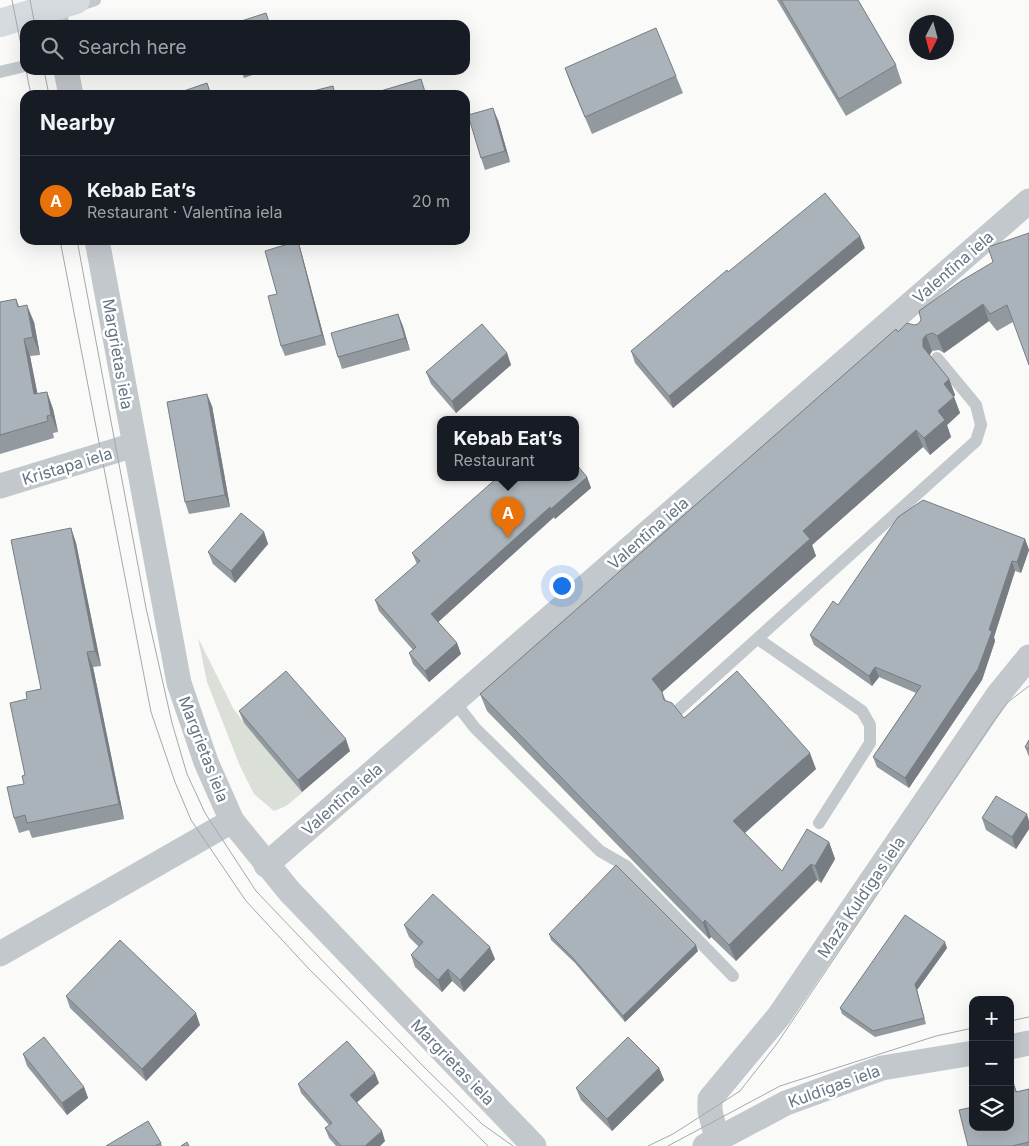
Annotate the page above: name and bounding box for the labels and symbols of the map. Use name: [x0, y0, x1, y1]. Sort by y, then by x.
north arrow: [909, 15, 954, 60]
street label: Valentīna iela: [909, 226, 997, 308]
street label: Margrietas iela: [98, 297, 138, 411]
street label: Kristapa iela: [20, 443, 114, 489]
street label: Valentīna iela: [604, 492, 692, 574]
pin: A: [492, 497, 524, 538]
your location: [549, 573, 575, 599]
street label: Margrietas iela: [175, 693, 233, 805]
street label: Valentīna iela: [298, 758, 386, 840]
street label: Mazā Kuldīgas iela: [813, 833, 909, 961]
street label: Margrietas iela: [407, 1015, 499, 1109]
street label: Kuldīgas iela: [785, 1060, 883, 1112]

